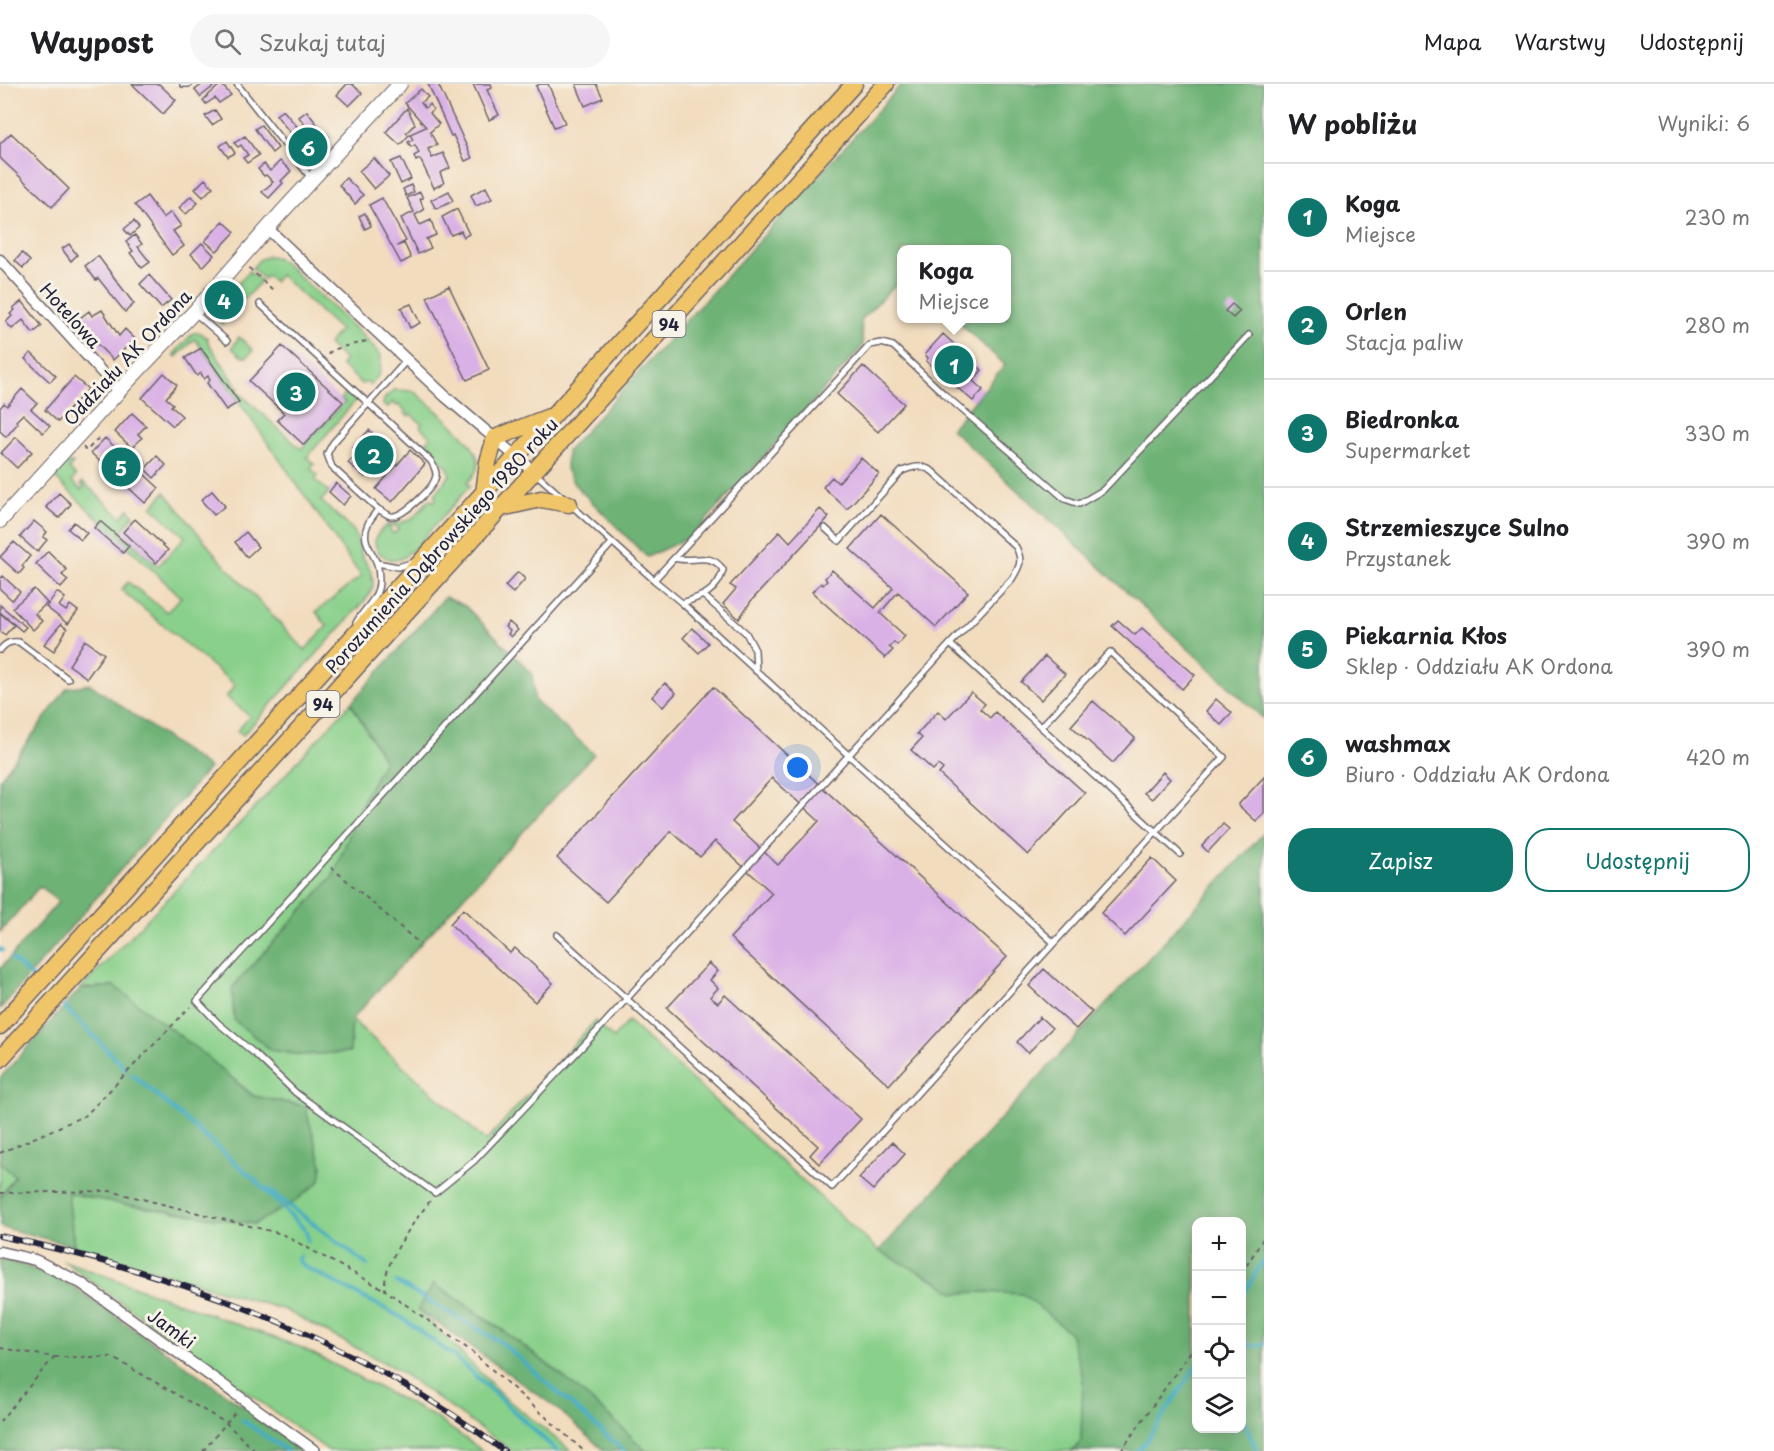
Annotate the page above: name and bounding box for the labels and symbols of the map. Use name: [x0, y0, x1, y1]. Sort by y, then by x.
pin: 6: [288, 124, 328, 170]
street label: Hotelowa: [34, 276, 108, 354]
pin: 4: [204, 278, 244, 322]
street label: Oddziału AK Ordona: [57, 282, 198, 431]
road number: 94: [652, 311, 686, 337]
pin: 1: [934, 342, 974, 388]
pin: 3: [276, 370, 316, 414]
street label: Porozumienia Dąbrowskiego 1980 roku: [318, 411, 564, 679]
pin: 2: [354, 432, 394, 478]
pin: 5: [102, 444, 140, 490]
road number: 94: [306, 691, 340, 717]
your location: [783, 753, 812, 782]
street label: Jamki: [143, 1301, 201, 1355]

